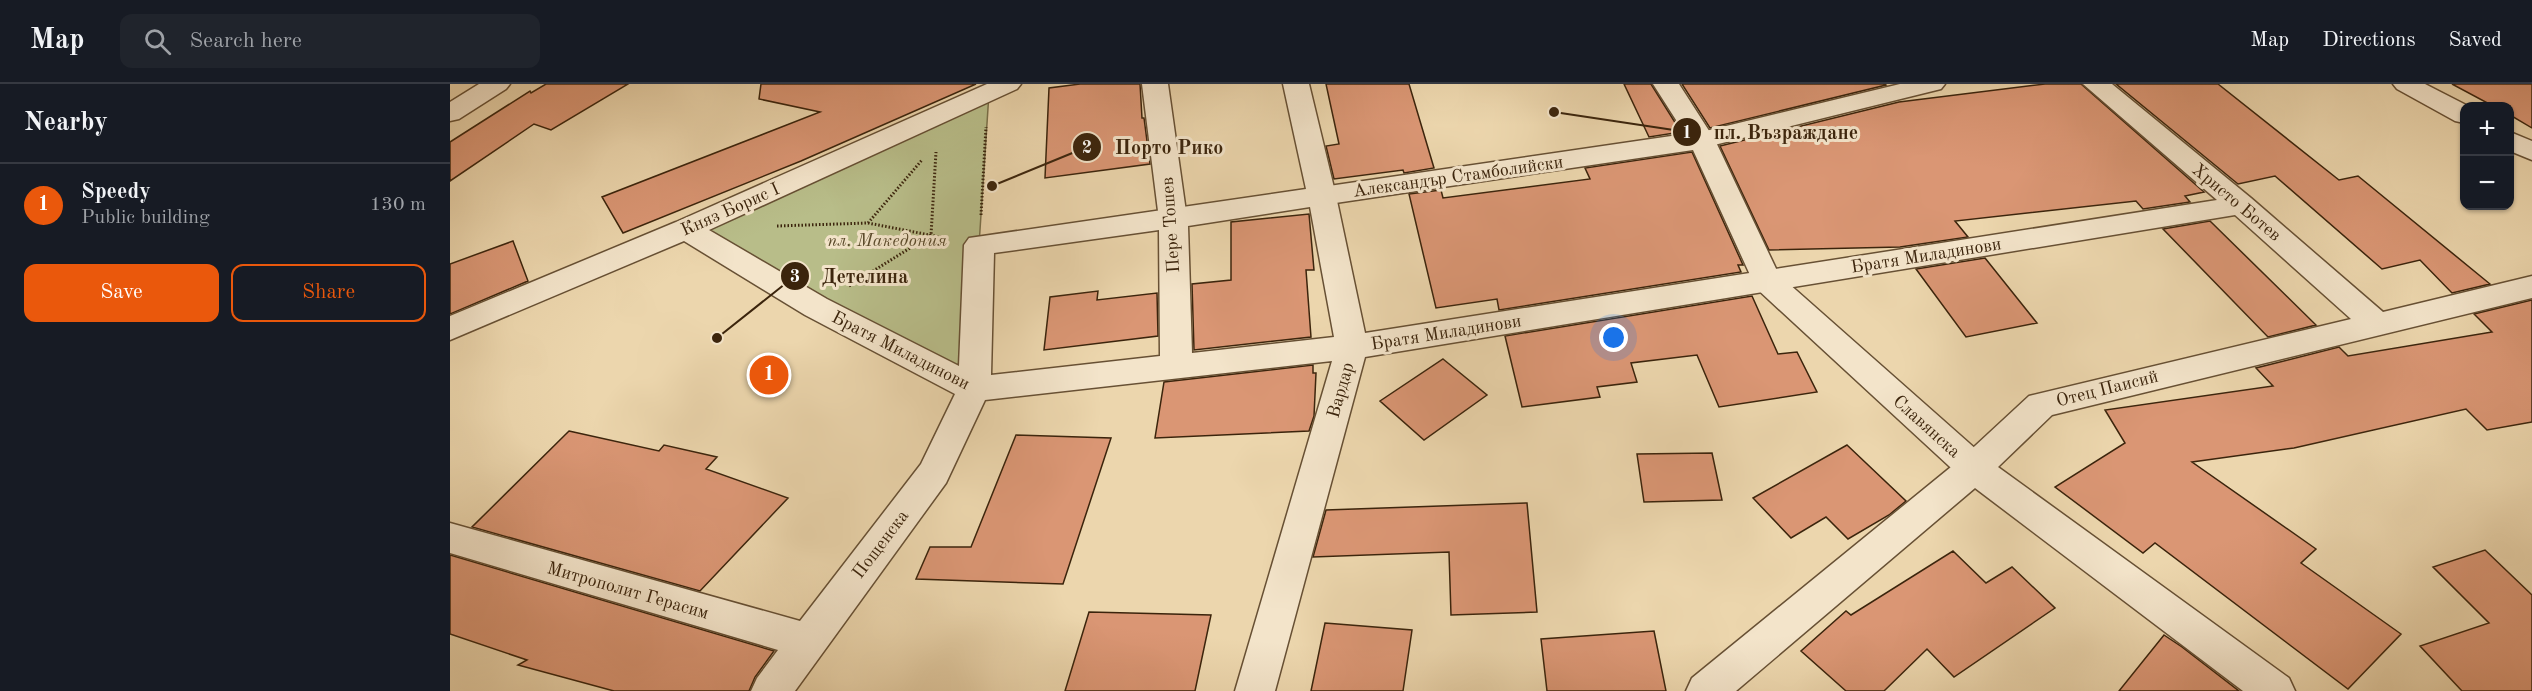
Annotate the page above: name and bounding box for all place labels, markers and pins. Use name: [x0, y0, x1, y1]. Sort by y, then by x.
callout: пл. Възраждане: [1672, 113, 1870, 151]
callout: Порто Рико: [1072, 128, 1235, 166]
callout: Детелина: [780, 257, 921, 295]
pin: 1: [750, 352, 788, 398]

